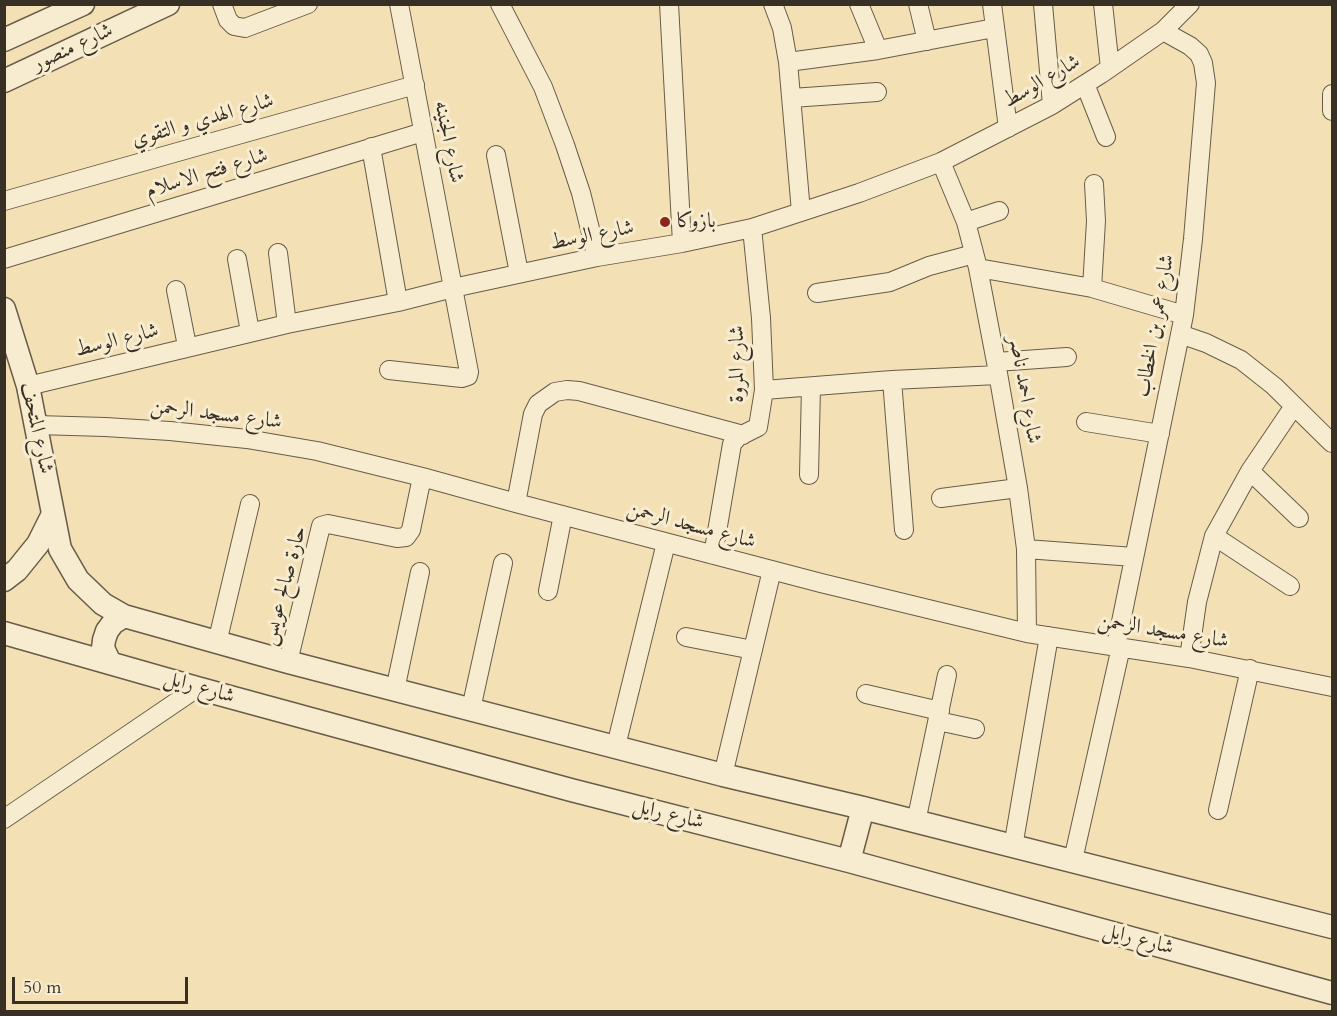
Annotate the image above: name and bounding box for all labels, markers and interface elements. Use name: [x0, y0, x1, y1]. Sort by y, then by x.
street label: شارع منصور: [29, 18, 117, 78]
street label: شارع الوسط: [999, 50, 1085, 114]
street label: شارع الهدي و التقوي: [129, 89, 277, 153]
street label: شارع الجنينه: [428, 99, 468, 185]
street label: شارع فتح الاسلام: [143, 143, 271, 205]
place label: بازوكا: [677, 209, 716, 235]
street label: شارع الوسط: [548, 215, 636, 257]
marker: بازوكا: [658, 215, 672, 229]
street label: شارع عمر بن الخطاب: [1131, 253, 1181, 399]
street label: شارع الوسط: [73, 318, 161, 364]
street label: شارع المروة: [725, 325, 751, 403]
street label: شارع احمد ناصر: [1002, 334, 1046, 446]
street label: شارع المتحف: [14, 380, 58, 476]
street label: شارع مسجد الرحمن: [149, 394, 283, 436]
street label: شارع مسجد الرحمن: [624, 497, 758, 555]
street label: حارة صالح عويس: [257, 523, 313, 649]
street label: شارع مسجد الرحمن: [1096, 609, 1230, 655]
street label: شارع رايل: [161, 666, 237, 710]
street label: شارع رايل: [630, 794, 706, 836]
street label: شارع رايل: [1100, 918, 1176, 962]
scale bar: [15, 965, 190, 1003]
text: 50 m: [23, 975, 62, 1000]

